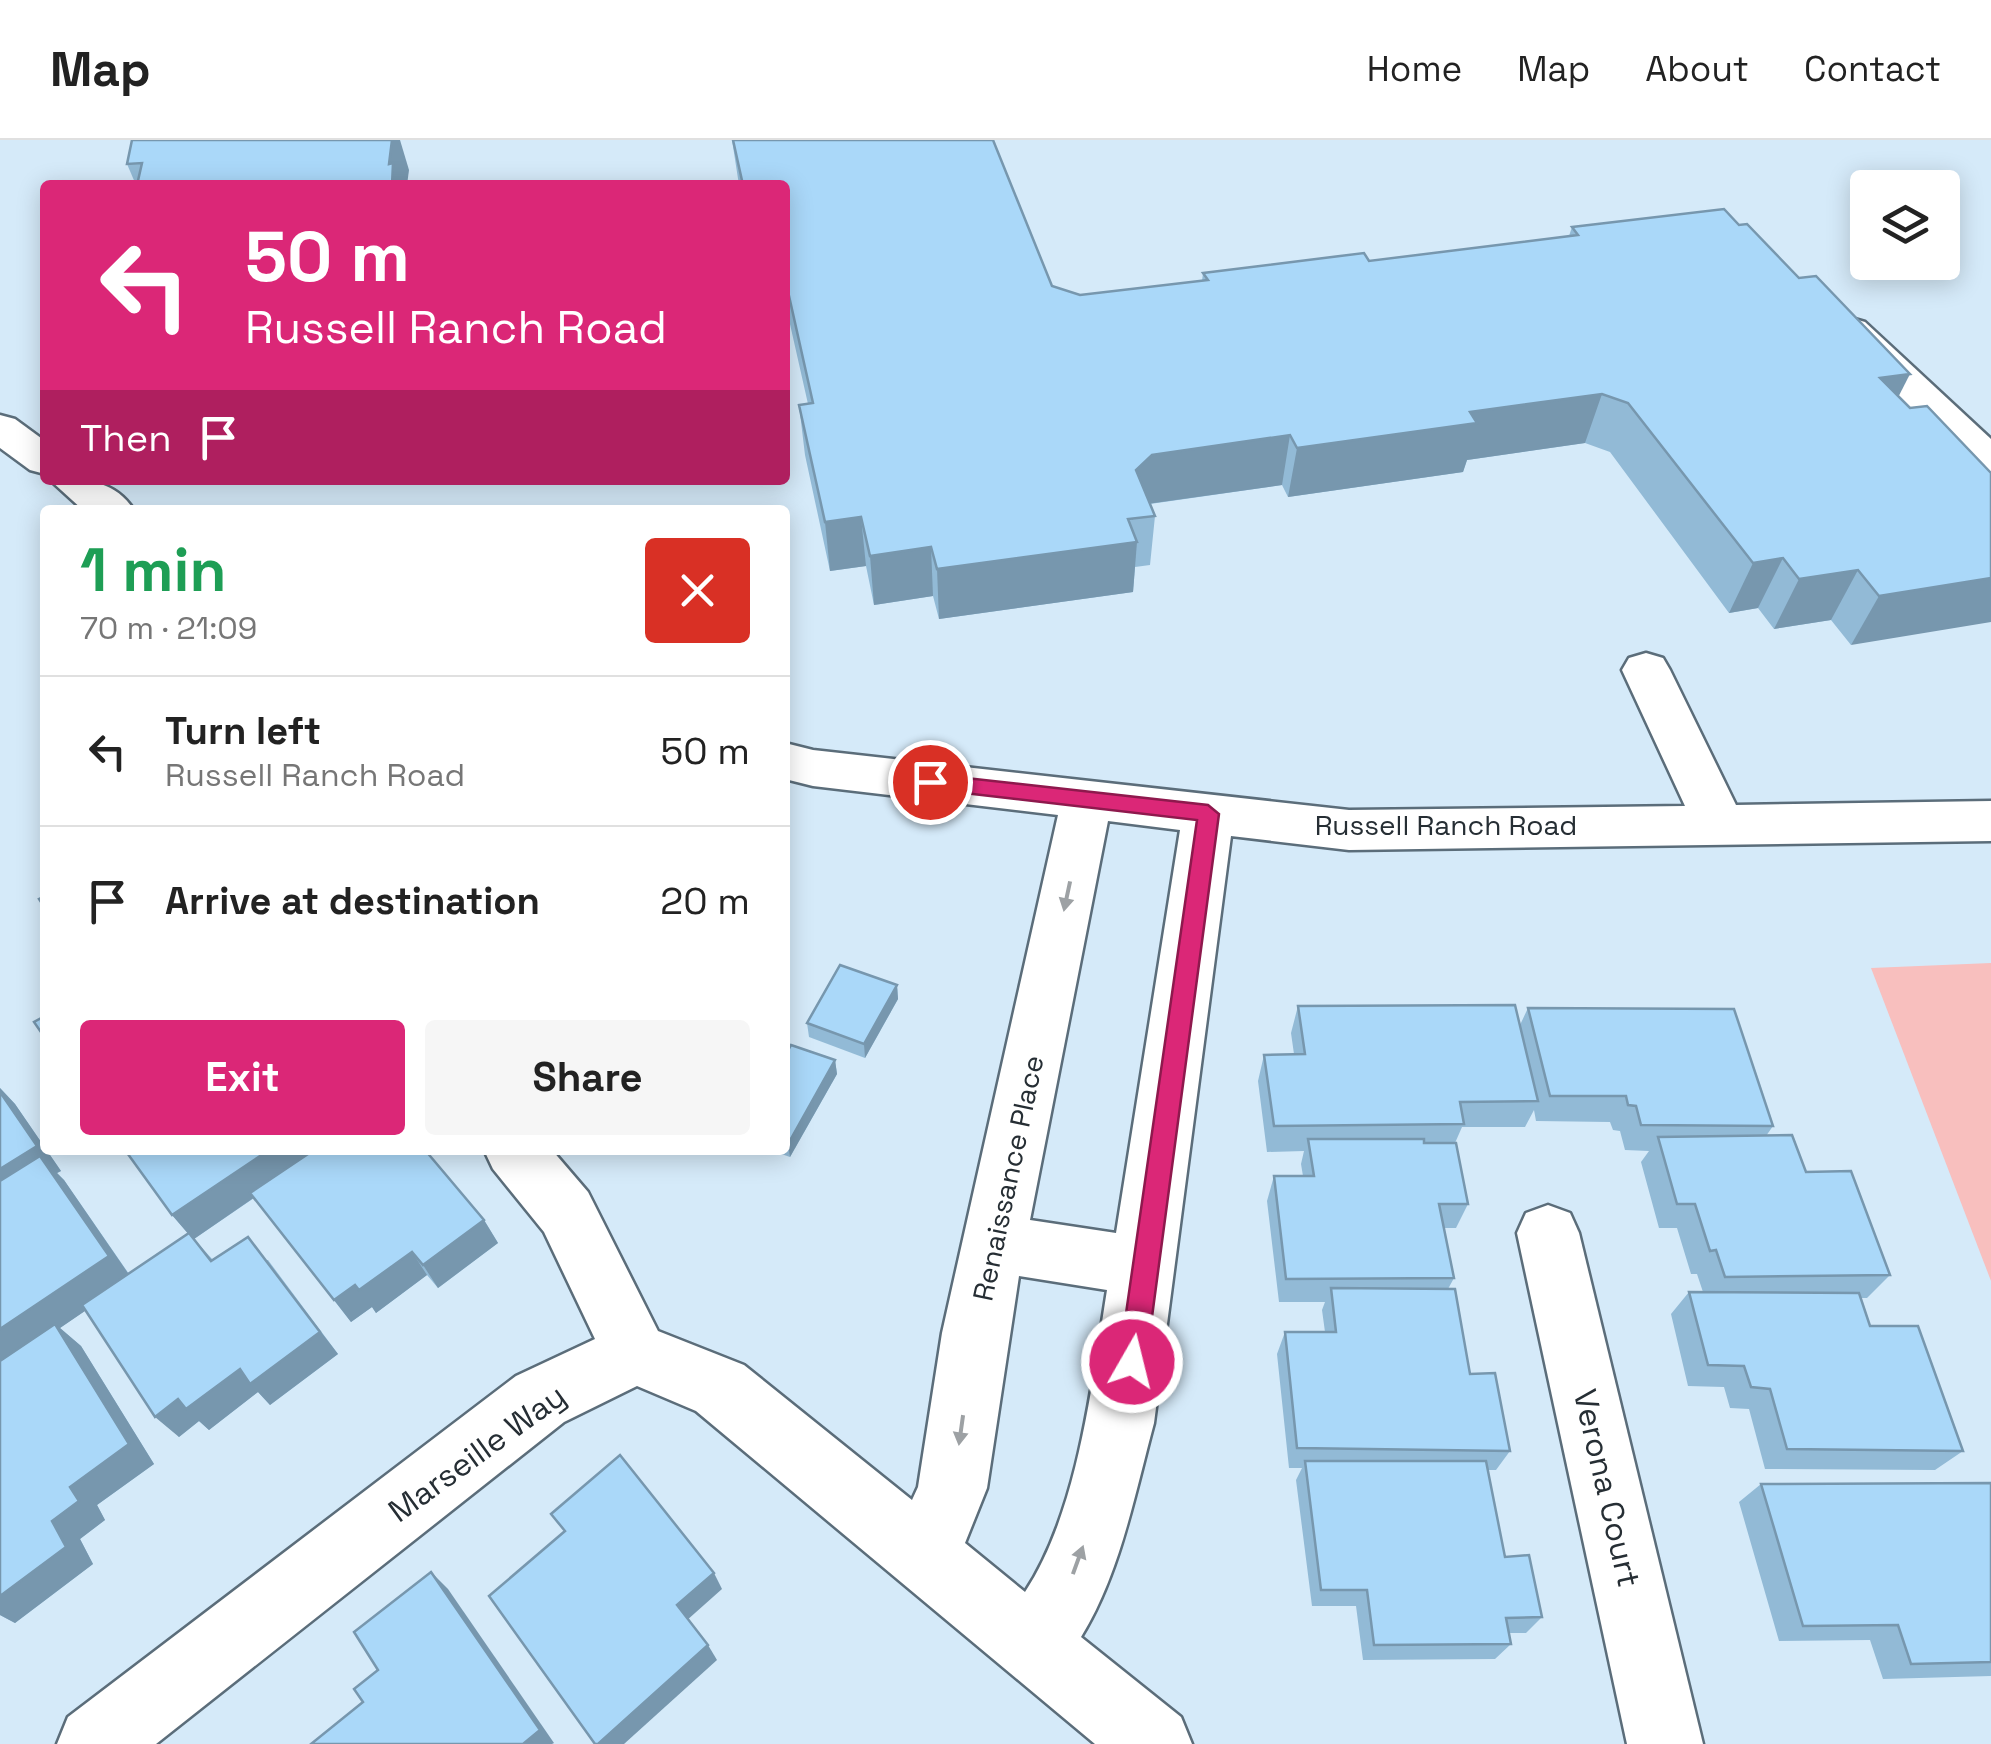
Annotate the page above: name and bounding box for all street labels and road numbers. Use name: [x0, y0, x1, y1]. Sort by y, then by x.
street label: Russell Ranch Road: [1315, 807, 1577, 843]
street label: Renaissance Place: [964, 1052, 1052, 1304]
street label: Marseille Way: [381, 1375, 573, 1531]
street label: Verona Court: [1565, 1385, 1649, 1591]

